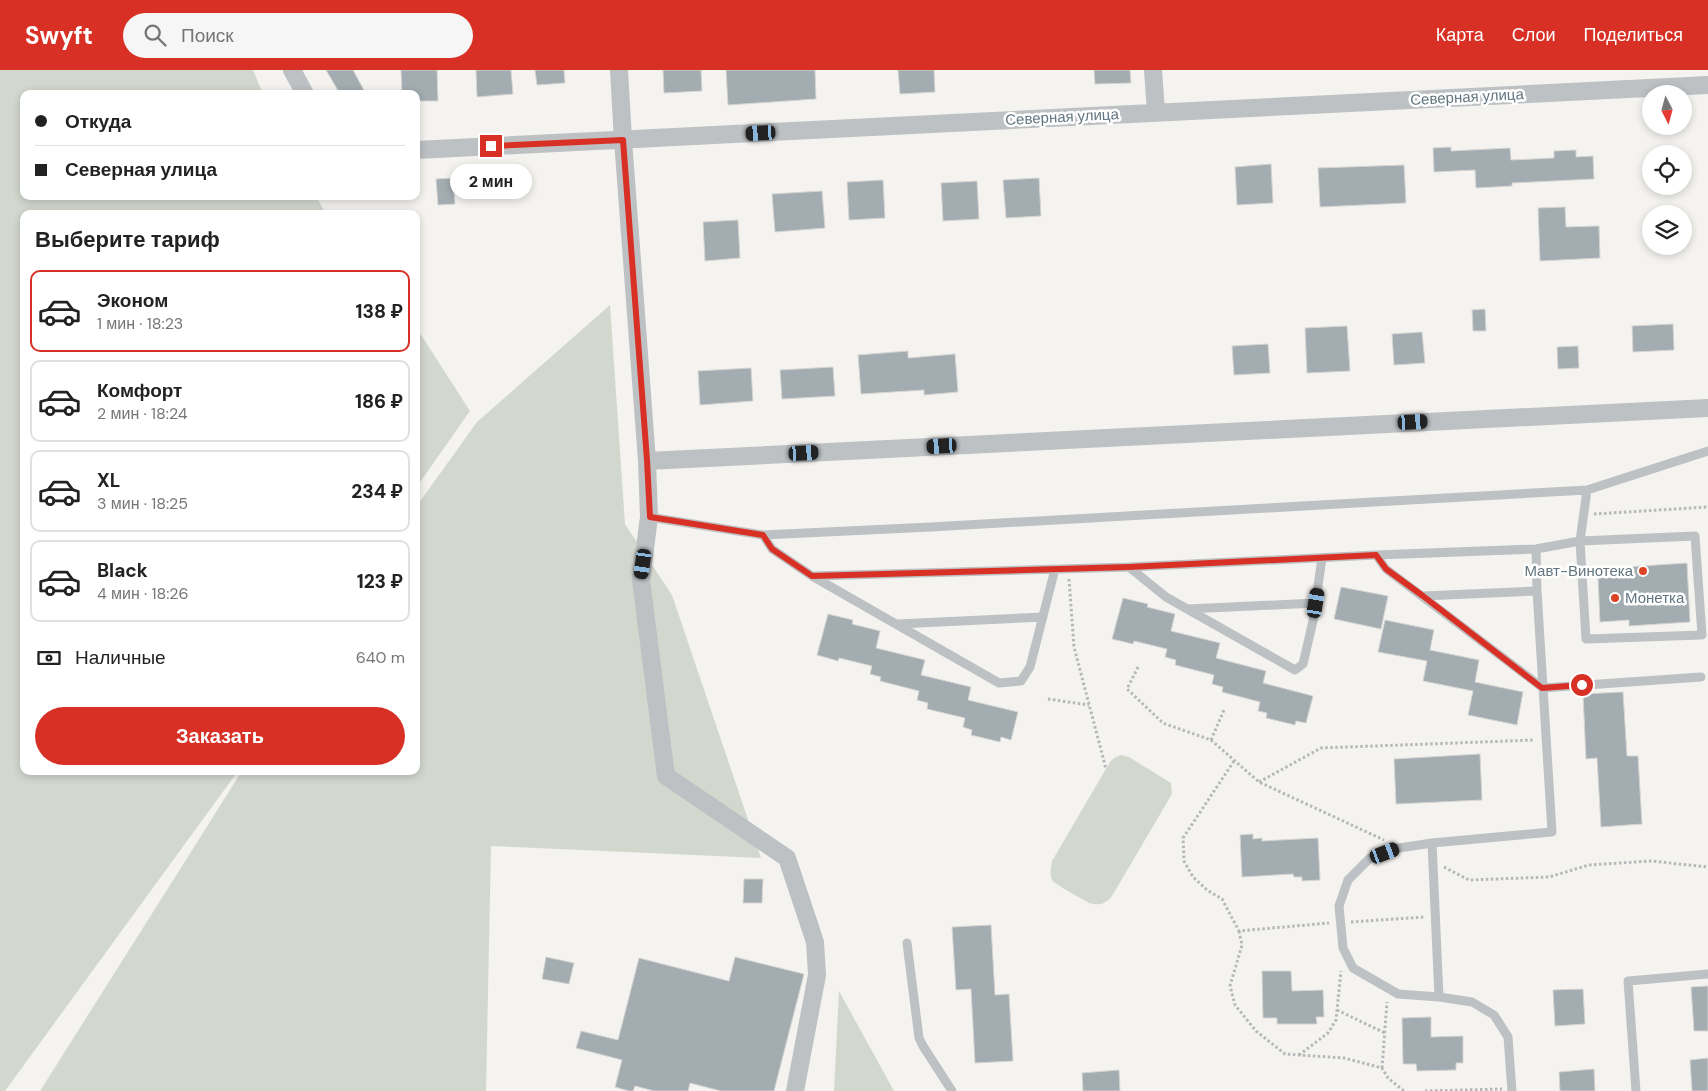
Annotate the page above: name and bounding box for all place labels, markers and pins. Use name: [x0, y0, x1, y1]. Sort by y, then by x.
place label: Мавт-Винотека: [1524, 561, 1634, 581]
marker: Мавт-Винотека: [1637, 565, 1649, 577]
place label: Монетка: [1625, 588, 1685, 608]
marker: Монетка: [1609, 592, 1621, 604]

